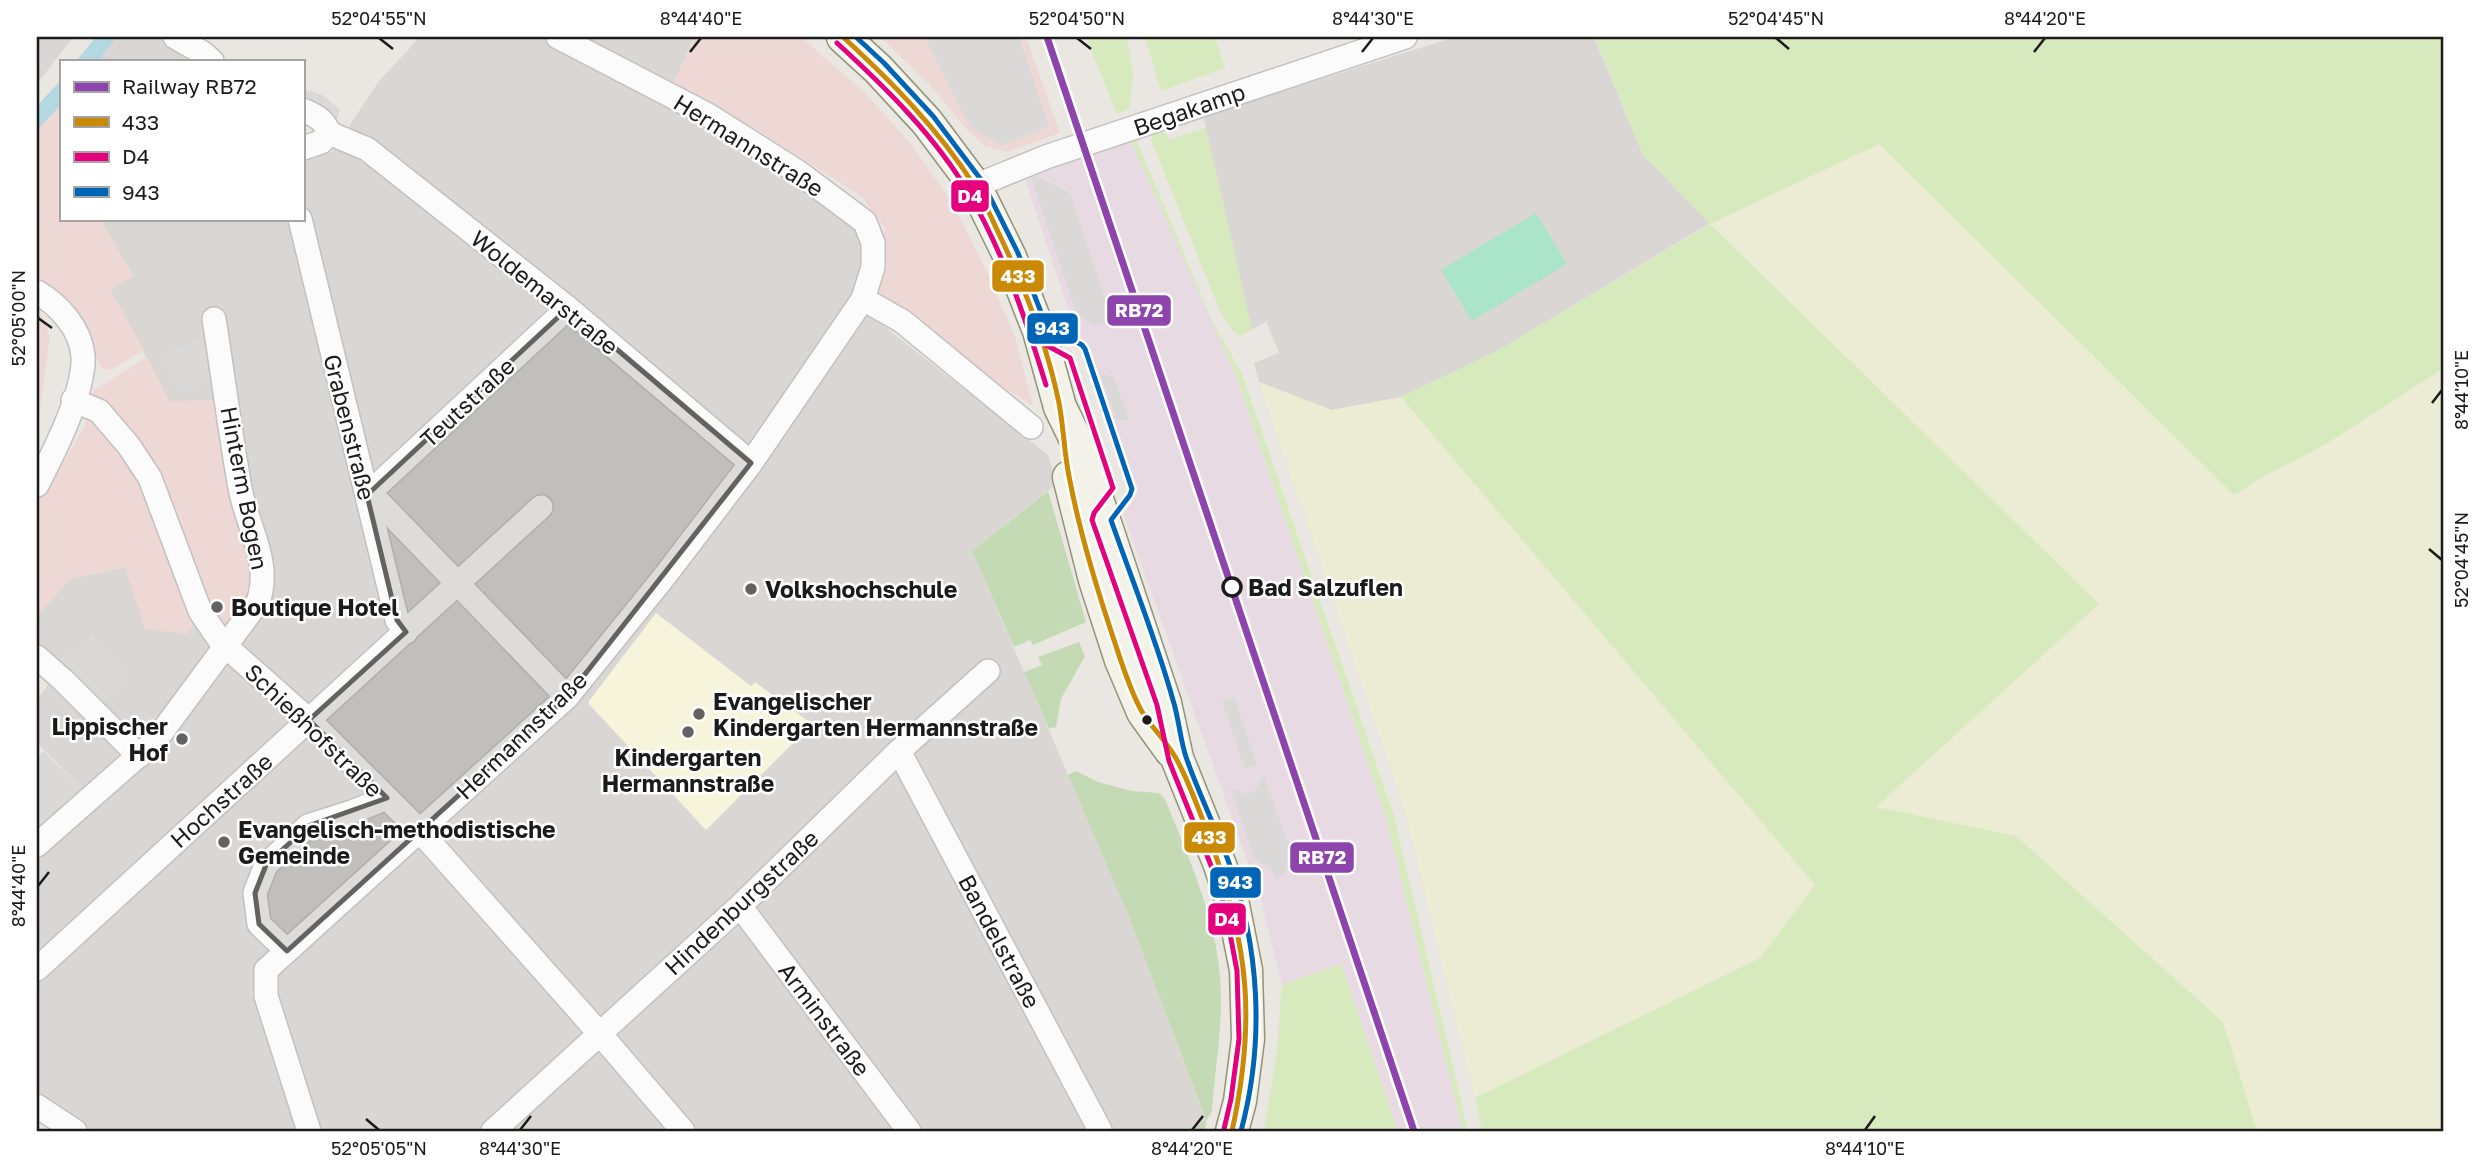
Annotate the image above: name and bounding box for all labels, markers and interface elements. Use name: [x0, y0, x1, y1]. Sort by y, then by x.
text: 52°04'55"N: [331, 7, 427, 29]
text: 8°44'40"E: [660, 7, 742, 29]
text: 52°04'50"N: [1029, 7, 1125, 29]
text: 8°44'30"E: [1332, 7, 1414, 29]
text: 52°04'45"N: [1728, 7, 1824, 29]
text: 8°44'20"E: [2004, 7, 2086, 29]
legend: [60, 60, 304, 220]
text: Railway RB72: [122, 73, 257, 99]
street label: Begakamp: [1130, 77, 1248, 141]
street label: Hermannstraße: [669, 88, 829, 202]
text: 433: [122, 109, 159, 135]
text: D4: [122, 143, 150, 169]
text: 943: [122, 179, 160, 205]
line badge: D4: [950, 179, 990, 213]
text: D4: [957, 184, 983, 207]
street label: Woldemarstraße: [466, 224, 624, 360]
line badge: 433: [991, 259, 1045, 293]
text: 433: [1000, 264, 1036, 287]
text: 52°05'00"N: [7, 270, 29, 366]
line badge: RB72: [1106, 294, 1172, 327]
text: RB72: [1115, 298, 1163, 321]
line badge: 943: [1026, 312, 1079, 345]
text: 943: [1034, 316, 1070, 339]
text: 8°44'10"E: [2450, 350, 2472, 430]
street label: Grabenstraße: [318, 351, 382, 503]
street label: Teutstraße: [414, 351, 520, 453]
street label: Hinterm Bogen: [215, 404, 275, 572]
text: 52°04'45"N: [2450, 512, 2472, 608]
place label: Bad Salzuflen: [1248, 573, 1403, 601]
place label: Volkshochschule: [765, 575, 957, 603]
marker: Bad Salzuflen: [1222, 577, 1242, 597]
marker: Volkshochschule: [743, 581, 759, 597]
place label: Boutique Hotel: [231, 593, 399, 621]
marker: Boutique Hotel: [209, 599, 225, 615]
street label: Schießhofstraße: [239, 657, 389, 803]
street label: Hermannstraße: [450, 665, 592, 805]
place label: Evangelischer Kindergarten Hermannstraße: [713, 687, 1038, 741]
marker: Evangelischer Kindergarten Hermannstraße: [691, 706, 707, 722]
place label: Lippischer Hof: [51, 712, 169, 766]
unlabelled marker: [1140, 713, 1154, 727]
marker: Kindergarten Hermannstraße: [680, 724, 696, 740]
marker: Lippischer Hof: [174, 731, 190, 747]
place label: Kindergarten Hermannstraße: [602, 743, 774, 797]
street label: Hochstraße: [164, 747, 278, 853]
place label: Evangelisch-methodistische Gemeinde: [238, 815, 556, 869]
line badge: 433: [1183, 821, 1236, 854]
street label: Hindenburgstraße: [658, 824, 824, 980]
text: 433: [1191, 825, 1227, 848]
marker: Evangelisch-methodistische Gemeinde: [216, 834, 232, 850]
line badge: RB72: [1289, 841, 1355, 874]
text: 8°44'40"E: [7, 845, 29, 927]
text: RB72: [1298, 845, 1346, 868]
line badge: 943: [1209, 866, 1262, 899]
street label: Bandelstraße: [953, 869, 1047, 1013]
text: 943: [1217, 870, 1253, 893]
line badge: D4: [1207, 902, 1247, 936]
text: D4: [1214, 907, 1240, 930]
street label: Arminstraße: [773, 957, 877, 1081]
text: 52°05'05"N: [331, 1137, 427, 1159]
text: 8°44'30"E: [479, 1137, 561, 1159]
text: 8°44'20"E: [1151, 1137, 1233, 1159]
text: 8°44'10"E: [1825, 1137, 1905, 1159]

